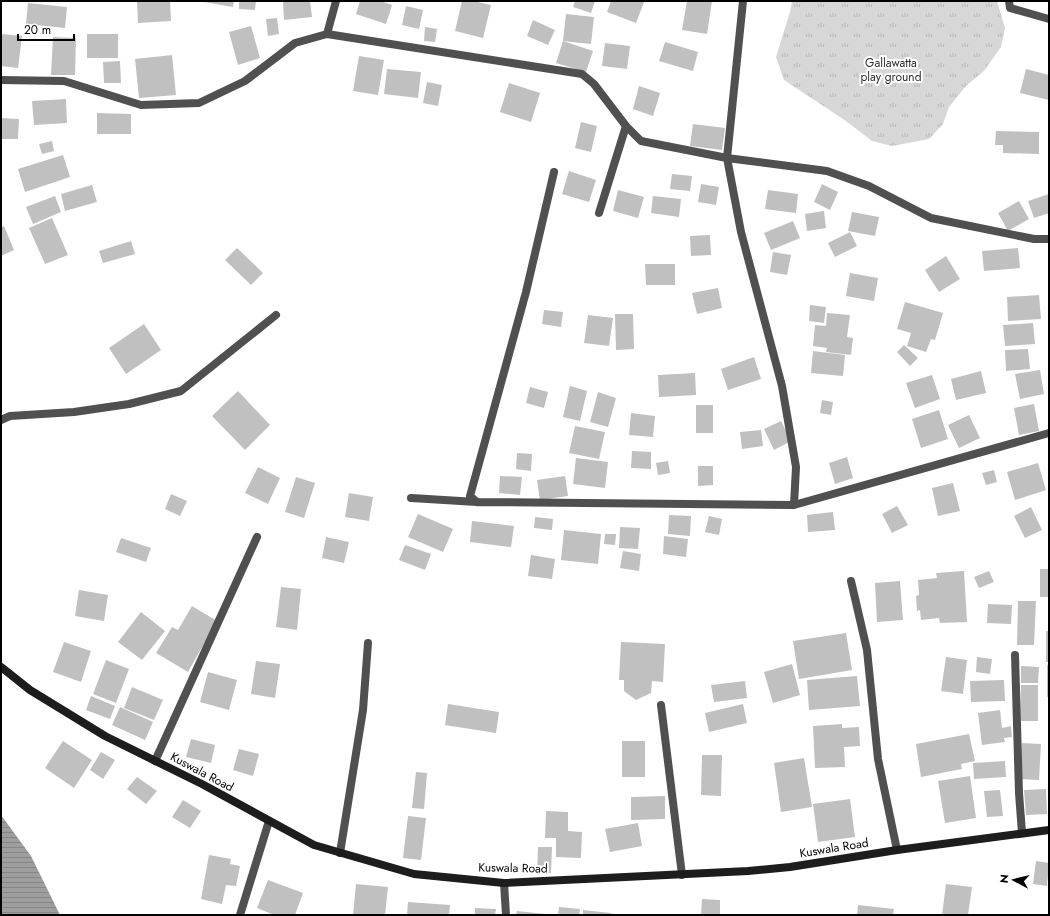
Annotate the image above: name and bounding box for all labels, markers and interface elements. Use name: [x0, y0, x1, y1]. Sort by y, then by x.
scale bar: [18, 16, 74, 42]
text: 20 m: [24, 21, 51, 39]
park label: Gallawatta play ground: [861, 54, 921, 86]
street label: Kuswala Road: [167, 748, 237, 796]
street label: Kuswala Road: [798, 834, 870, 862]
street label: Kuswala Road: [478, 858, 548, 878]
north arrow: [994, 860, 1034, 900]
text: N: [996, 873, 1013, 884]

